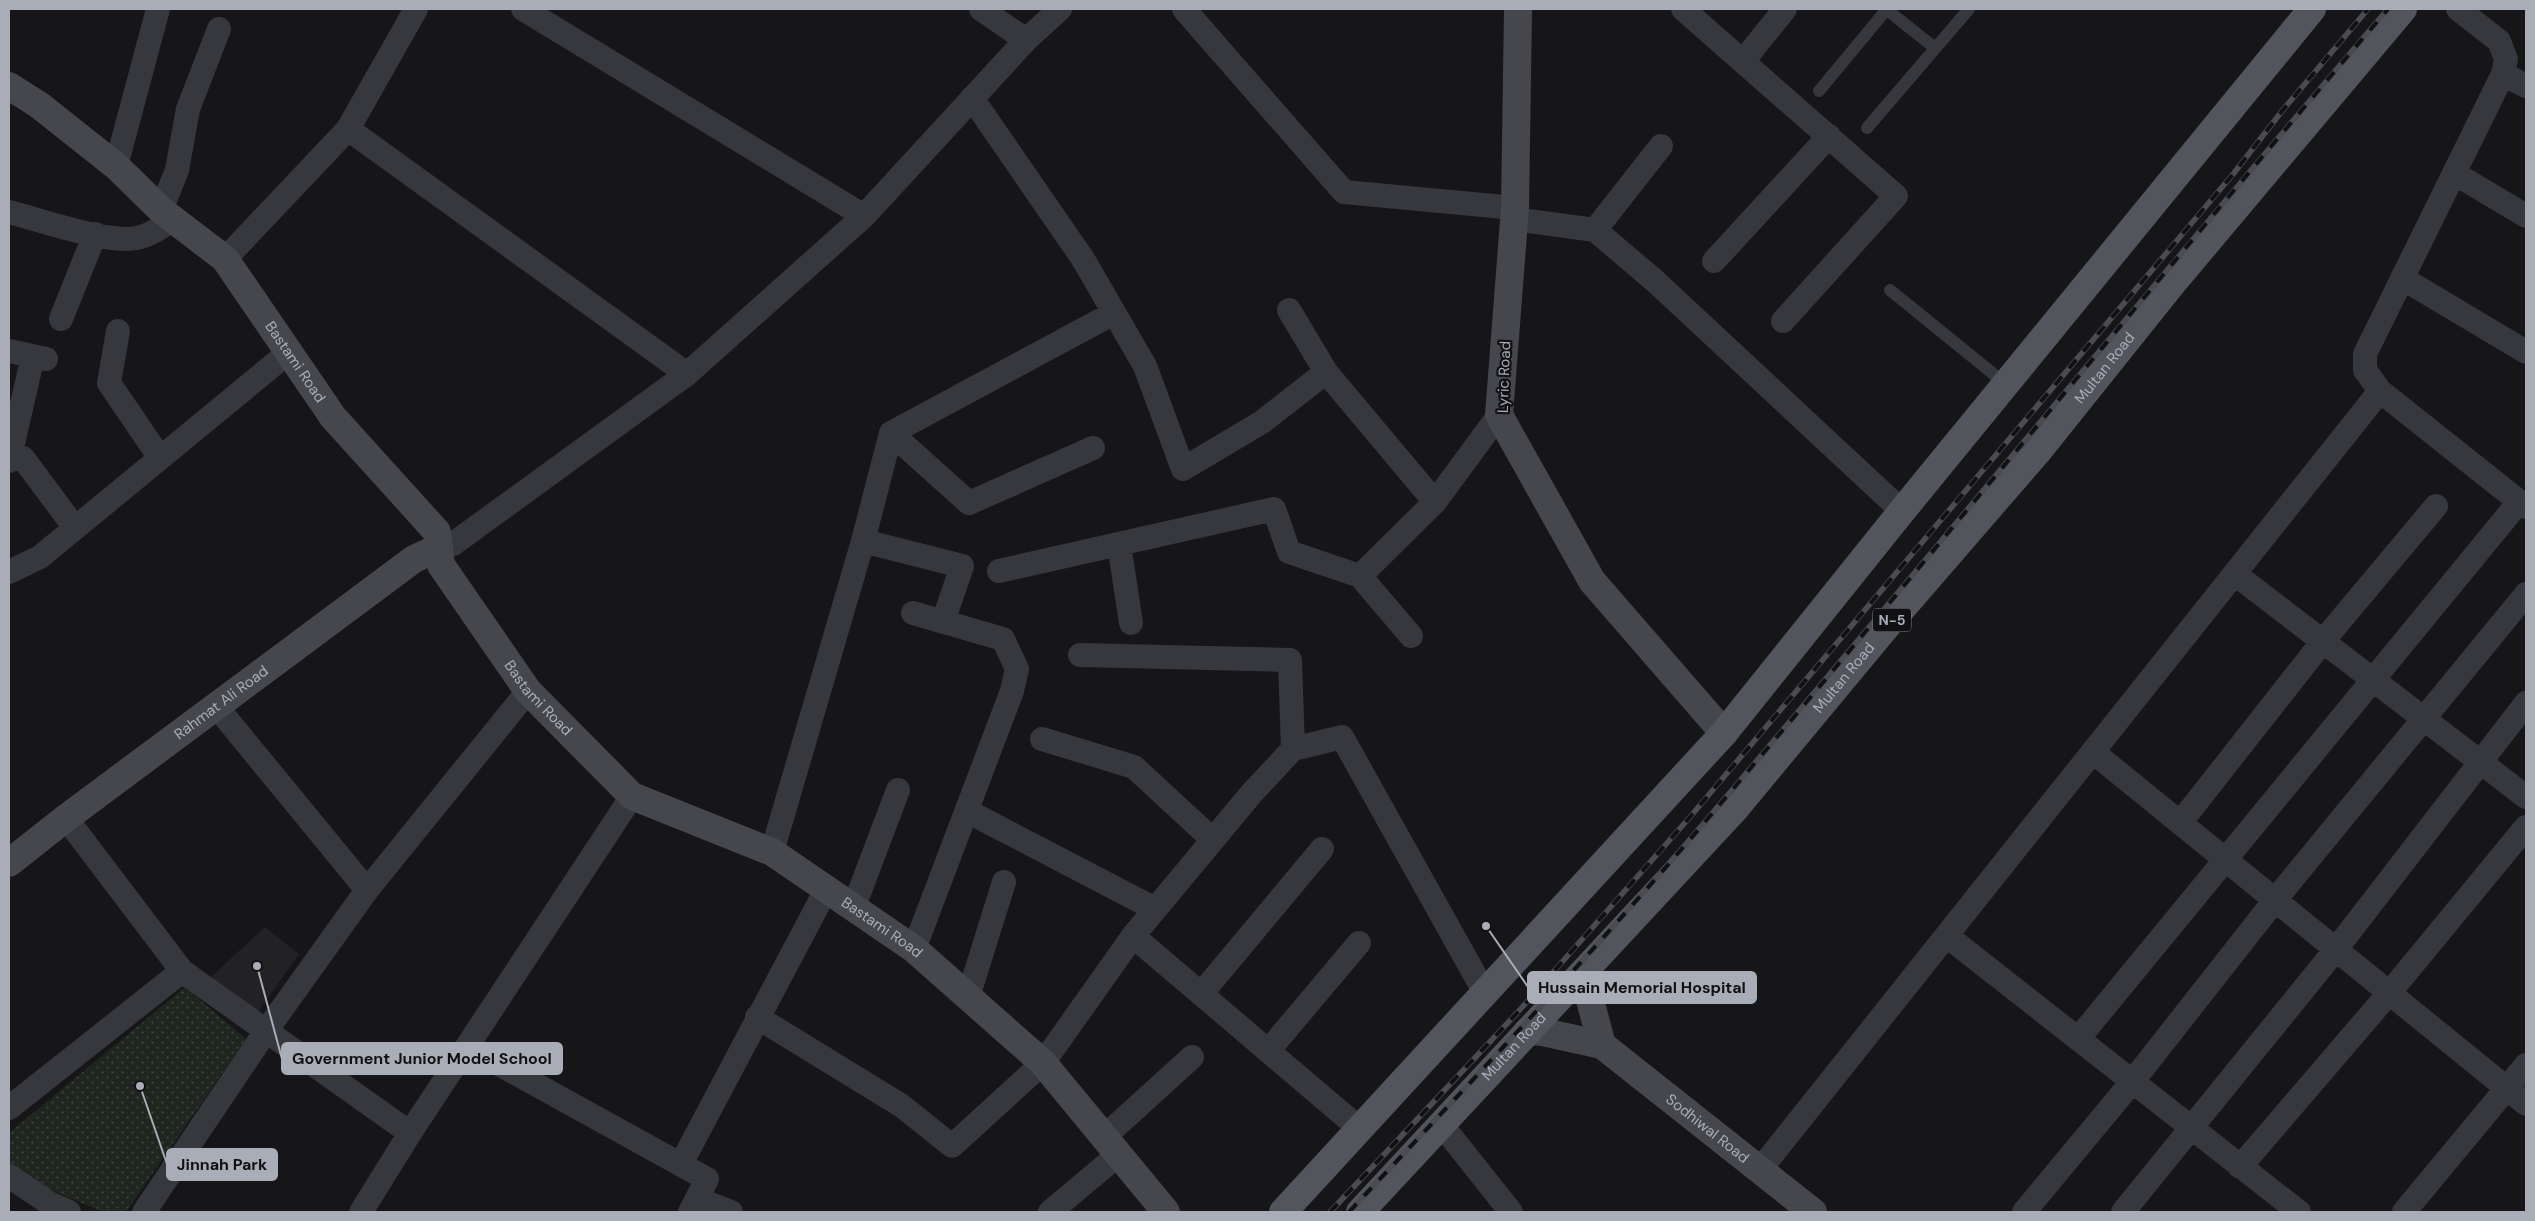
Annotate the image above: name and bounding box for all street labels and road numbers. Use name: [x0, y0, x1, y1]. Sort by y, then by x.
street label: Bastami Road: [260, 317, 330, 407]
street label: Multan Road: [2070, 328, 2139, 408]
street label: Lyric Road: [1493, 341, 1515, 413]
road number: N-5: [1873, 608, 1911, 632]
street label: Multan Road: [1809, 638, 1879, 717]
street label: Bastami Road: [500, 656, 577, 740]
street label: Rahmat Ali Road: [170, 661, 272, 744]
street label: Bastami Road: [837, 892, 927, 962]
street label: Multan Road: [1477, 1008, 1551, 1085]
street label: Sodhiwal Road: [1662, 1089, 1753, 1168]

